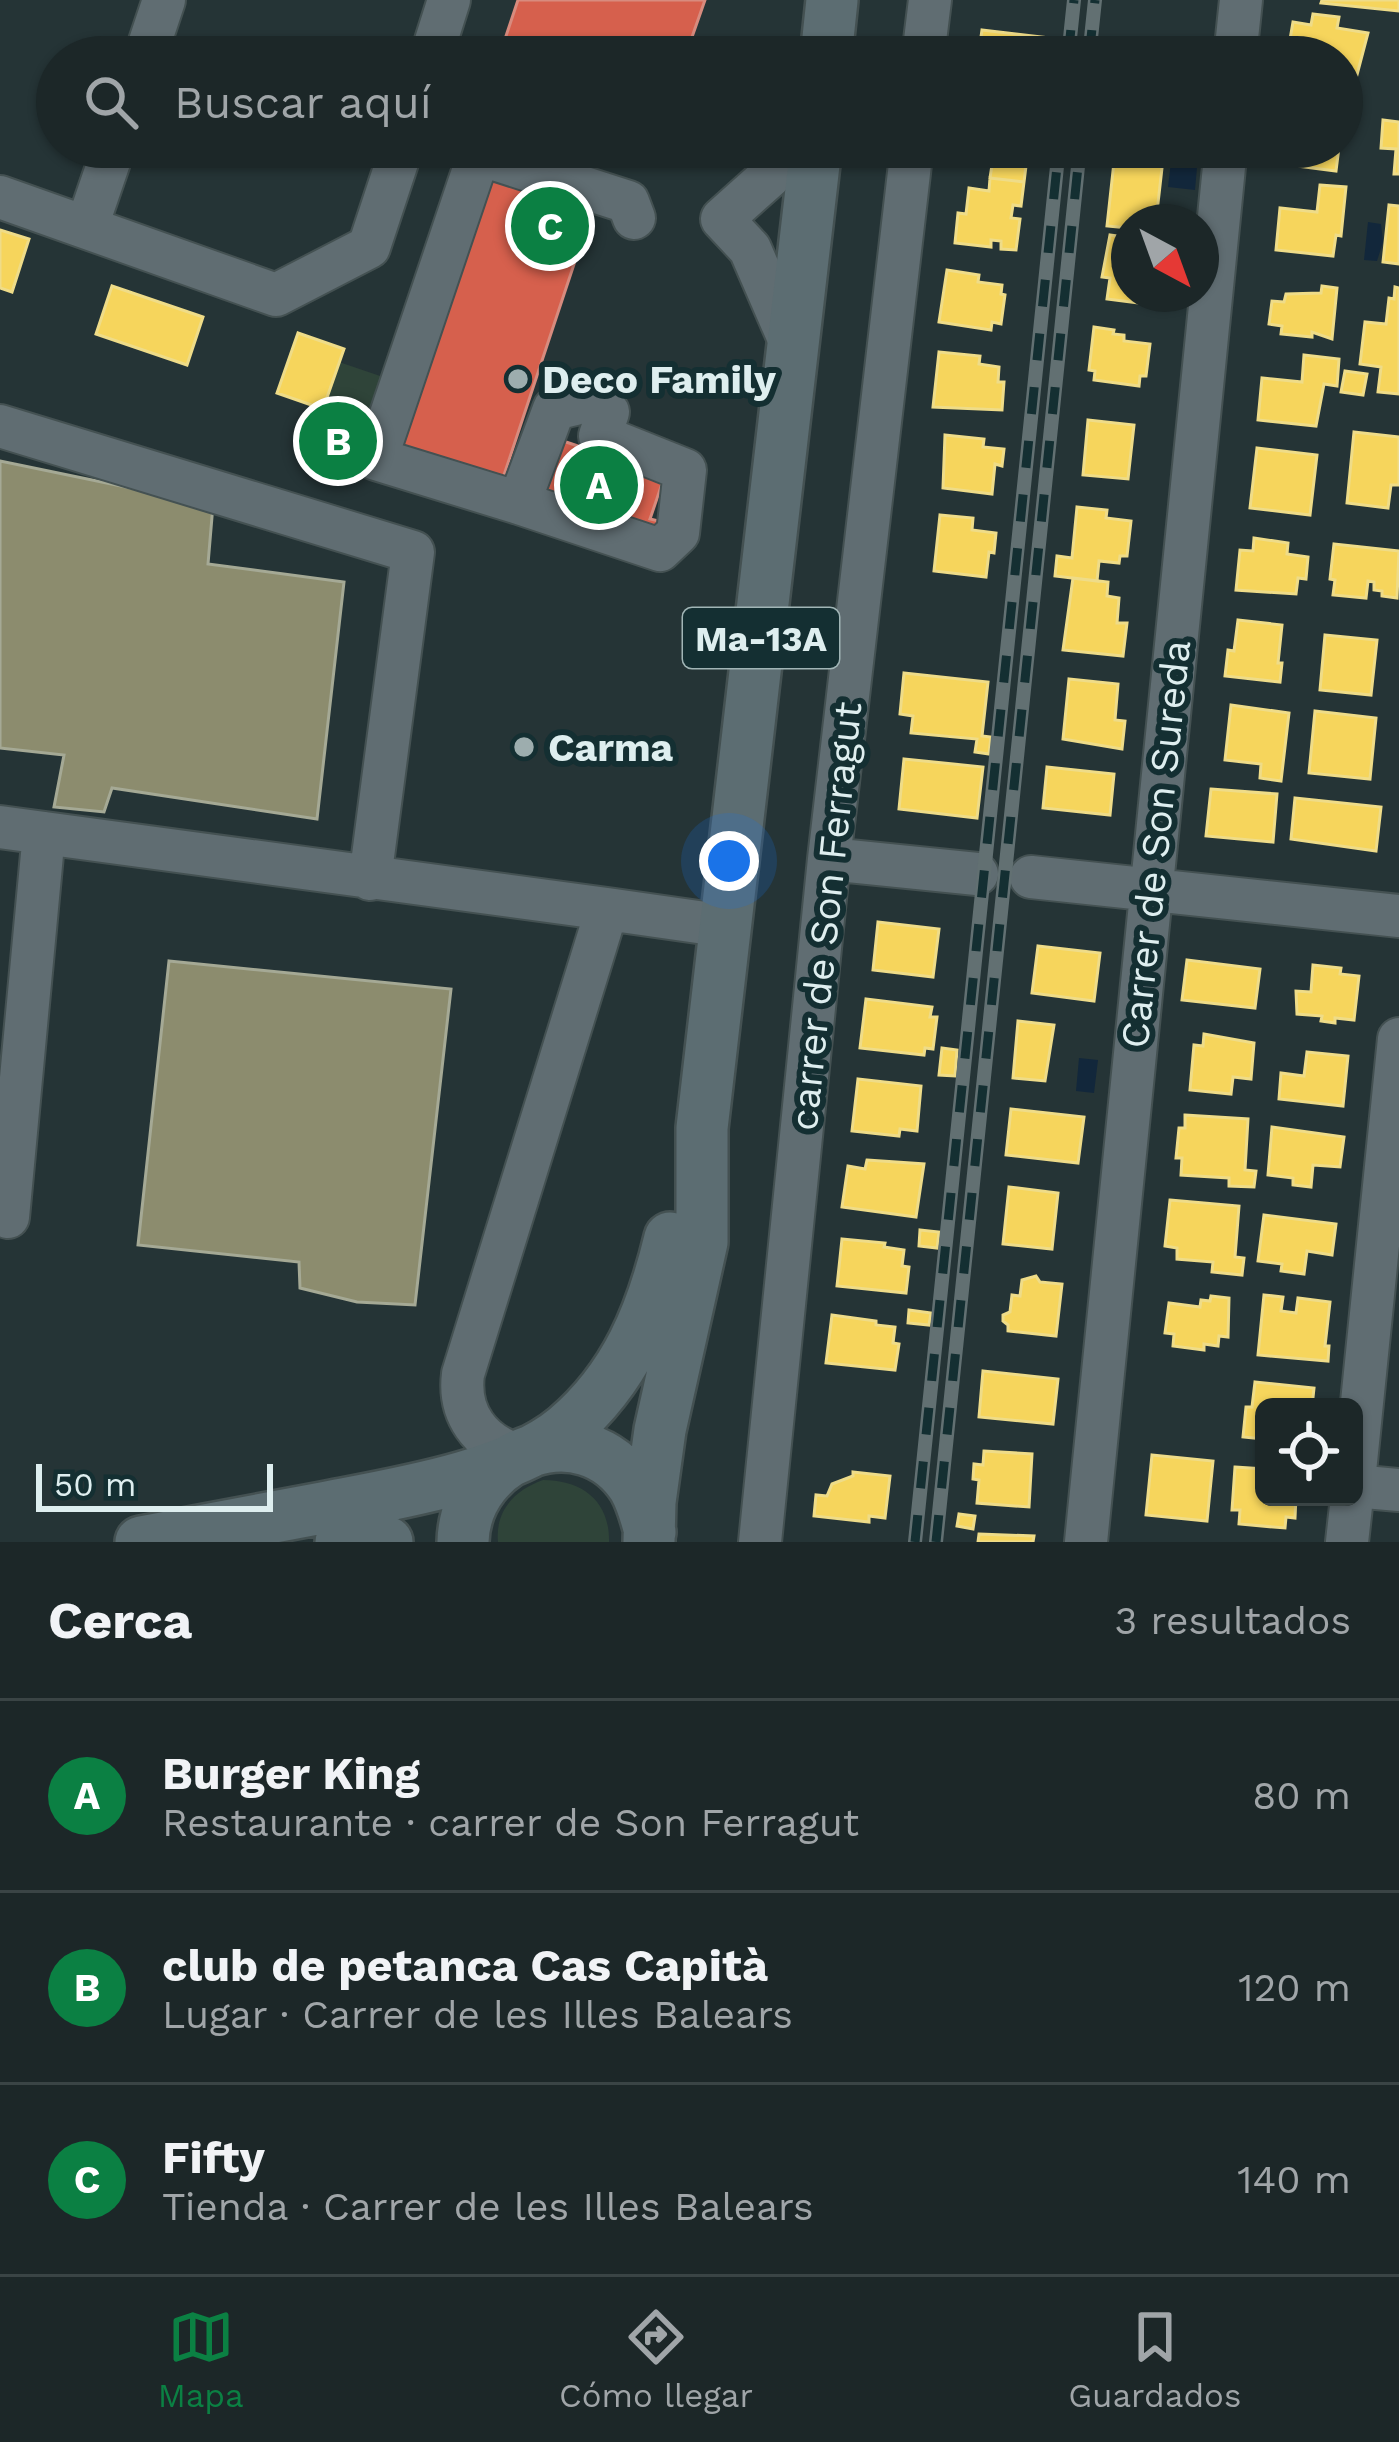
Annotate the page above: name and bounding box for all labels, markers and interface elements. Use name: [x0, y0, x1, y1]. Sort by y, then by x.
search box: [36, 36, 1363, 168]
icon: search: [78, 69, 144, 135]
text: Buscar aquí: [174, 76, 432, 129]
pin: C: [511, 181, 589, 271]
north arrow: [1111, 204, 1219, 312]
place label: Deco Family: [542, 357, 776, 402]
marker: Deco Family: [505, 366, 531, 392]
pin: B: [299, 396, 377, 486]
pin: A: [560, 440, 638, 530]
road number: Ma-13A: [683, 608, 839, 668]
street label: Carrer de Son Sureda: [1112, 638, 1199, 1050]
street label: carrer de Son Ferragut: [781, 700, 870, 1133]
place label: Carma: [548, 725, 674, 770]
marker: Carma: [511, 734, 537, 760]
your location: [699, 831, 759, 891]
map controls: [1255, 1398, 1363, 1506]
button: locate: [1255, 1398, 1363, 1506]
scale bar: [36, 1458, 273, 1511]
text: 50 m: [54, 1465, 136, 1504]
text: Cerca: [48, 1591, 192, 1650]
text: 3 resultados: [1115, 1598, 1351, 1643]
text: Burger King: [162, 1747, 420, 1800]
text: A: [74, 1773, 100, 1818]
text: 80 m: [1252, 1773, 1351, 1818]
text: Restaurante · carrer de Son Ferragut: [162, 1800, 859, 1845]
text: club de petanca Cas Capità: [162, 1939, 768, 1992]
text: B: [74, 1965, 100, 2010]
text: 120 m: [1238, 1965, 1351, 2010]
text: Lugar · Carrer de les Illes Balears: [162, 1992, 793, 2037]
text: Fifty: [162, 2131, 265, 2184]
text: C: [74, 2157, 100, 2202]
text: 140 m: [1237, 2157, 1351, 2202]
text: Tienda · Carrer de les Illes Balears: [162, 2184, 814, 2229]
tab: Mapa: [158, 2304, 244, 2415]
tab: Cómo llegar: [559, 2304, 753, 2415]
tab: Guardados: [1068, 2304, 1241, 2415]

